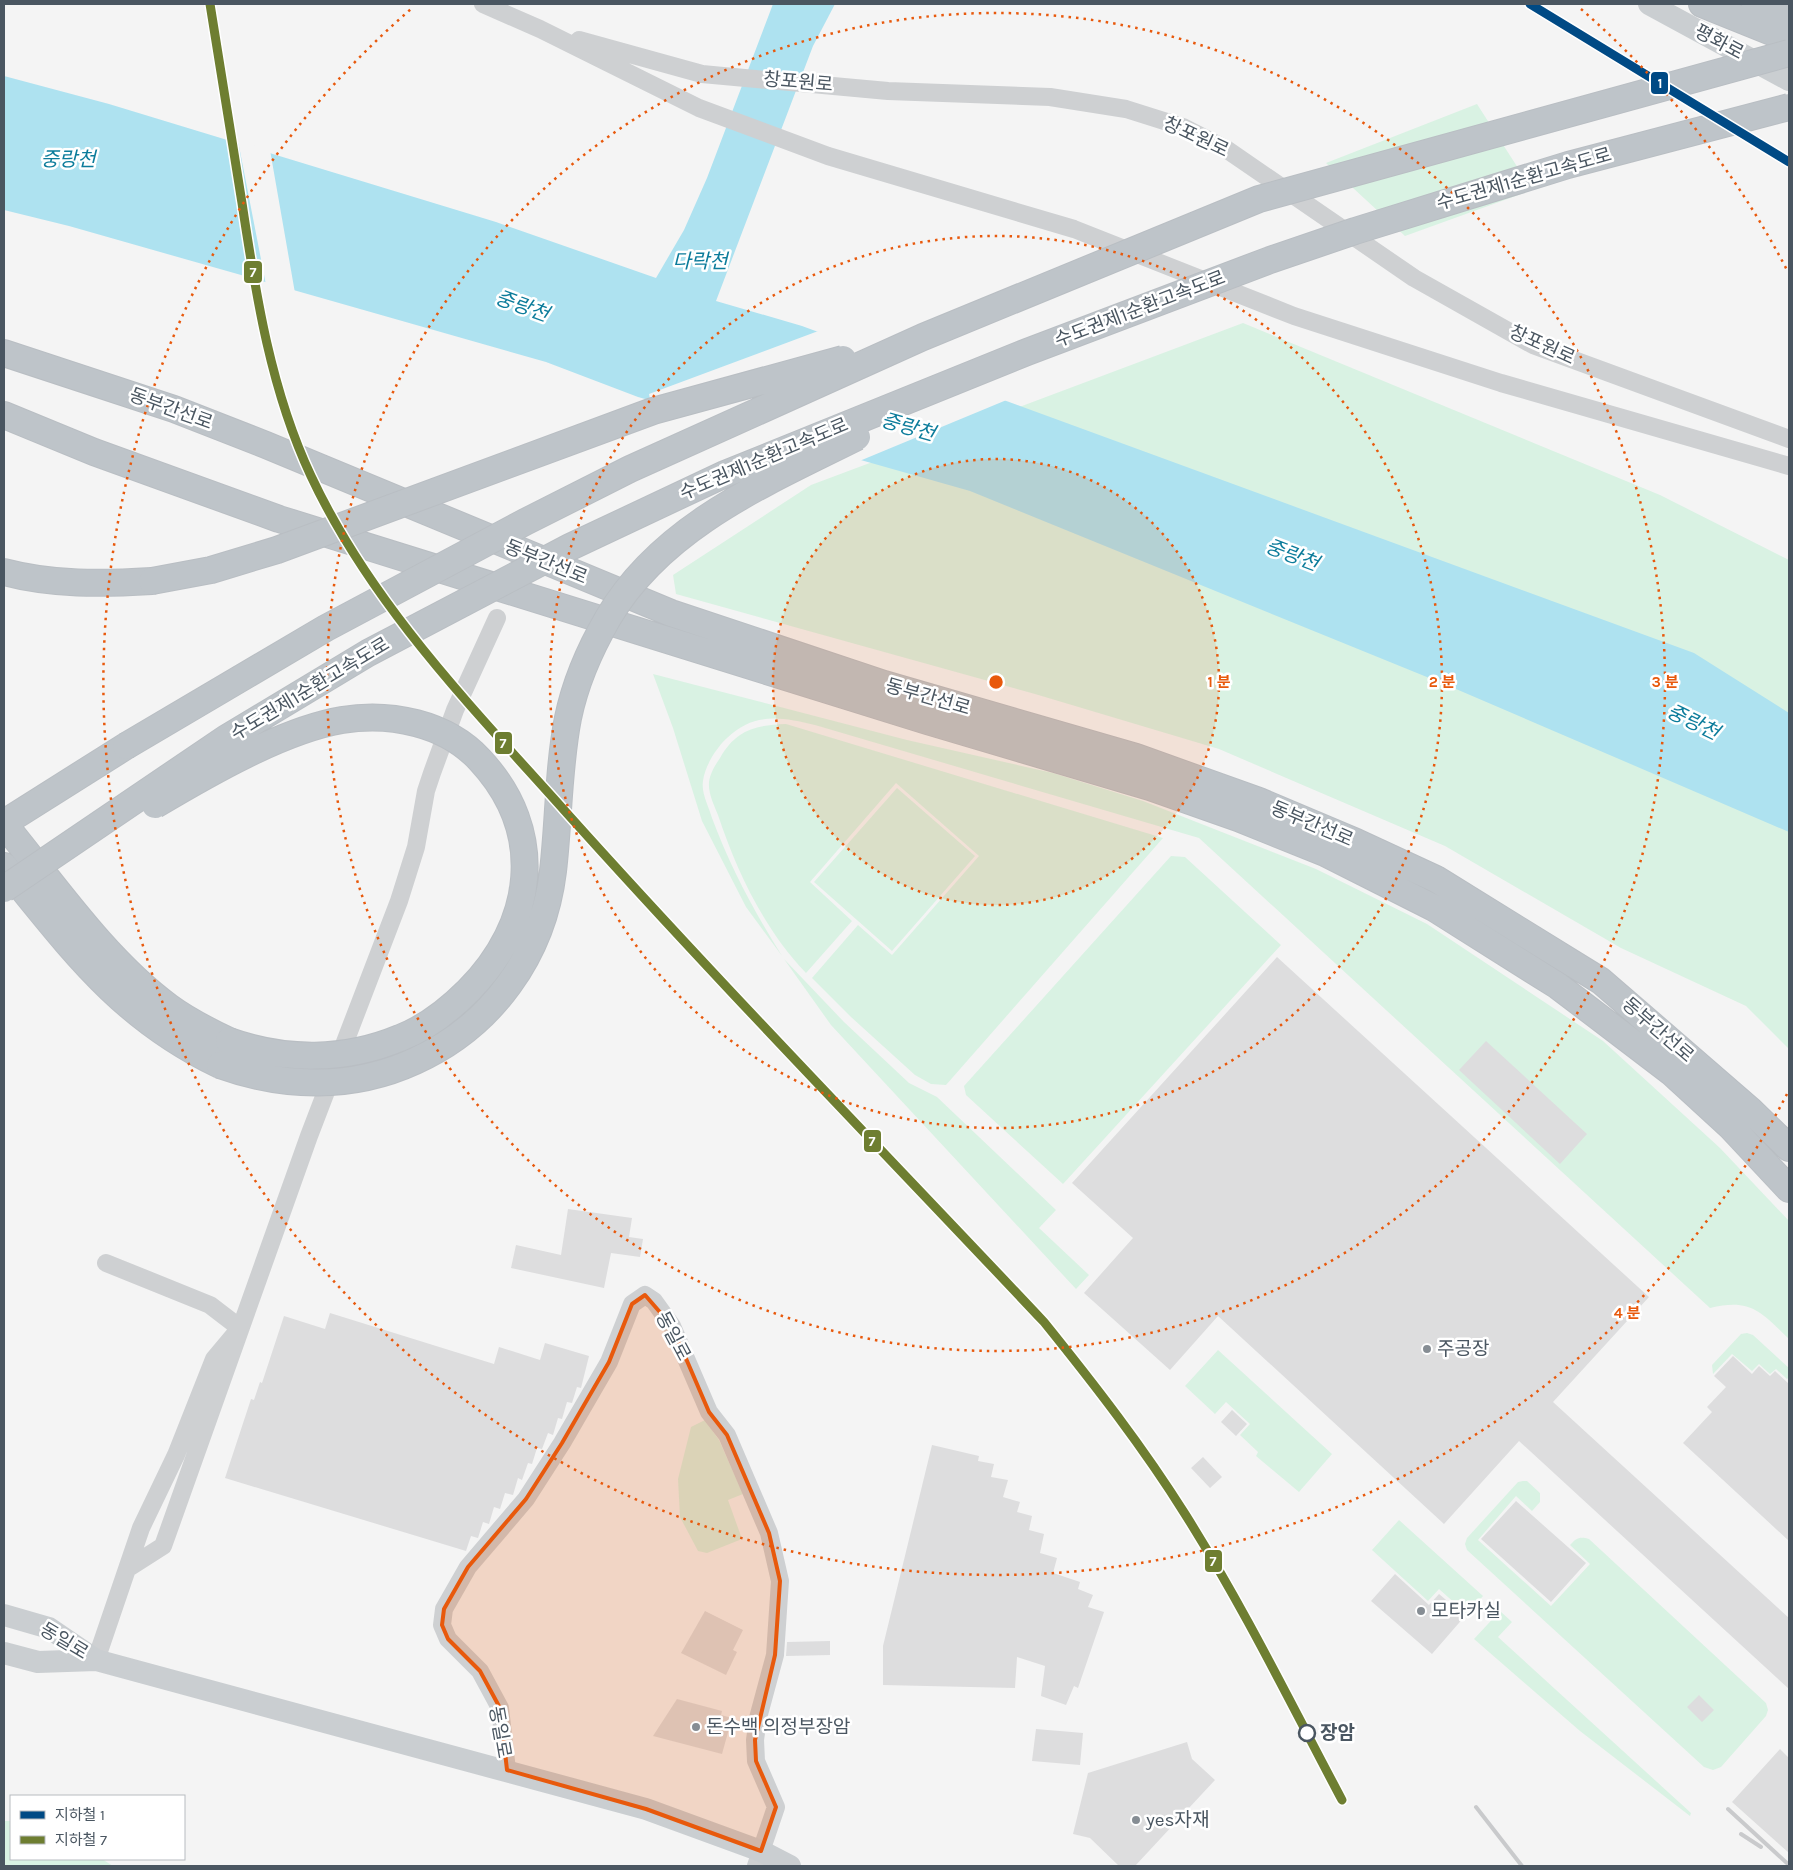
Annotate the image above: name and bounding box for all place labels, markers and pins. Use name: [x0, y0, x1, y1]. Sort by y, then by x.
centre of rings: [987, 673, 1005, 691]
place label: 주공장: [1437, 1338, 1489, 1360]
marker: 주공장: [1421, 1343, 1433, 1355]
place label: 모타카실: [1431, 1600, 1501, 1622]
marker: 모타카실: [1415, 1605, 1427, 1617]
place label: 돈수백 의정부장암: [706, 1716, 851, 1738]
marker: 돈수백 의정부장암: [690, 1721, 702, 1733]
place label: 장암: [1320, 1722, 1355, 1744]
marker: 장암: [1298, 1724, 1316, 1742]
place label: yes자재: [1145, 1809, 1210, 1831]
marker: yes자재: [1130, 1814, 1142, 1826]

